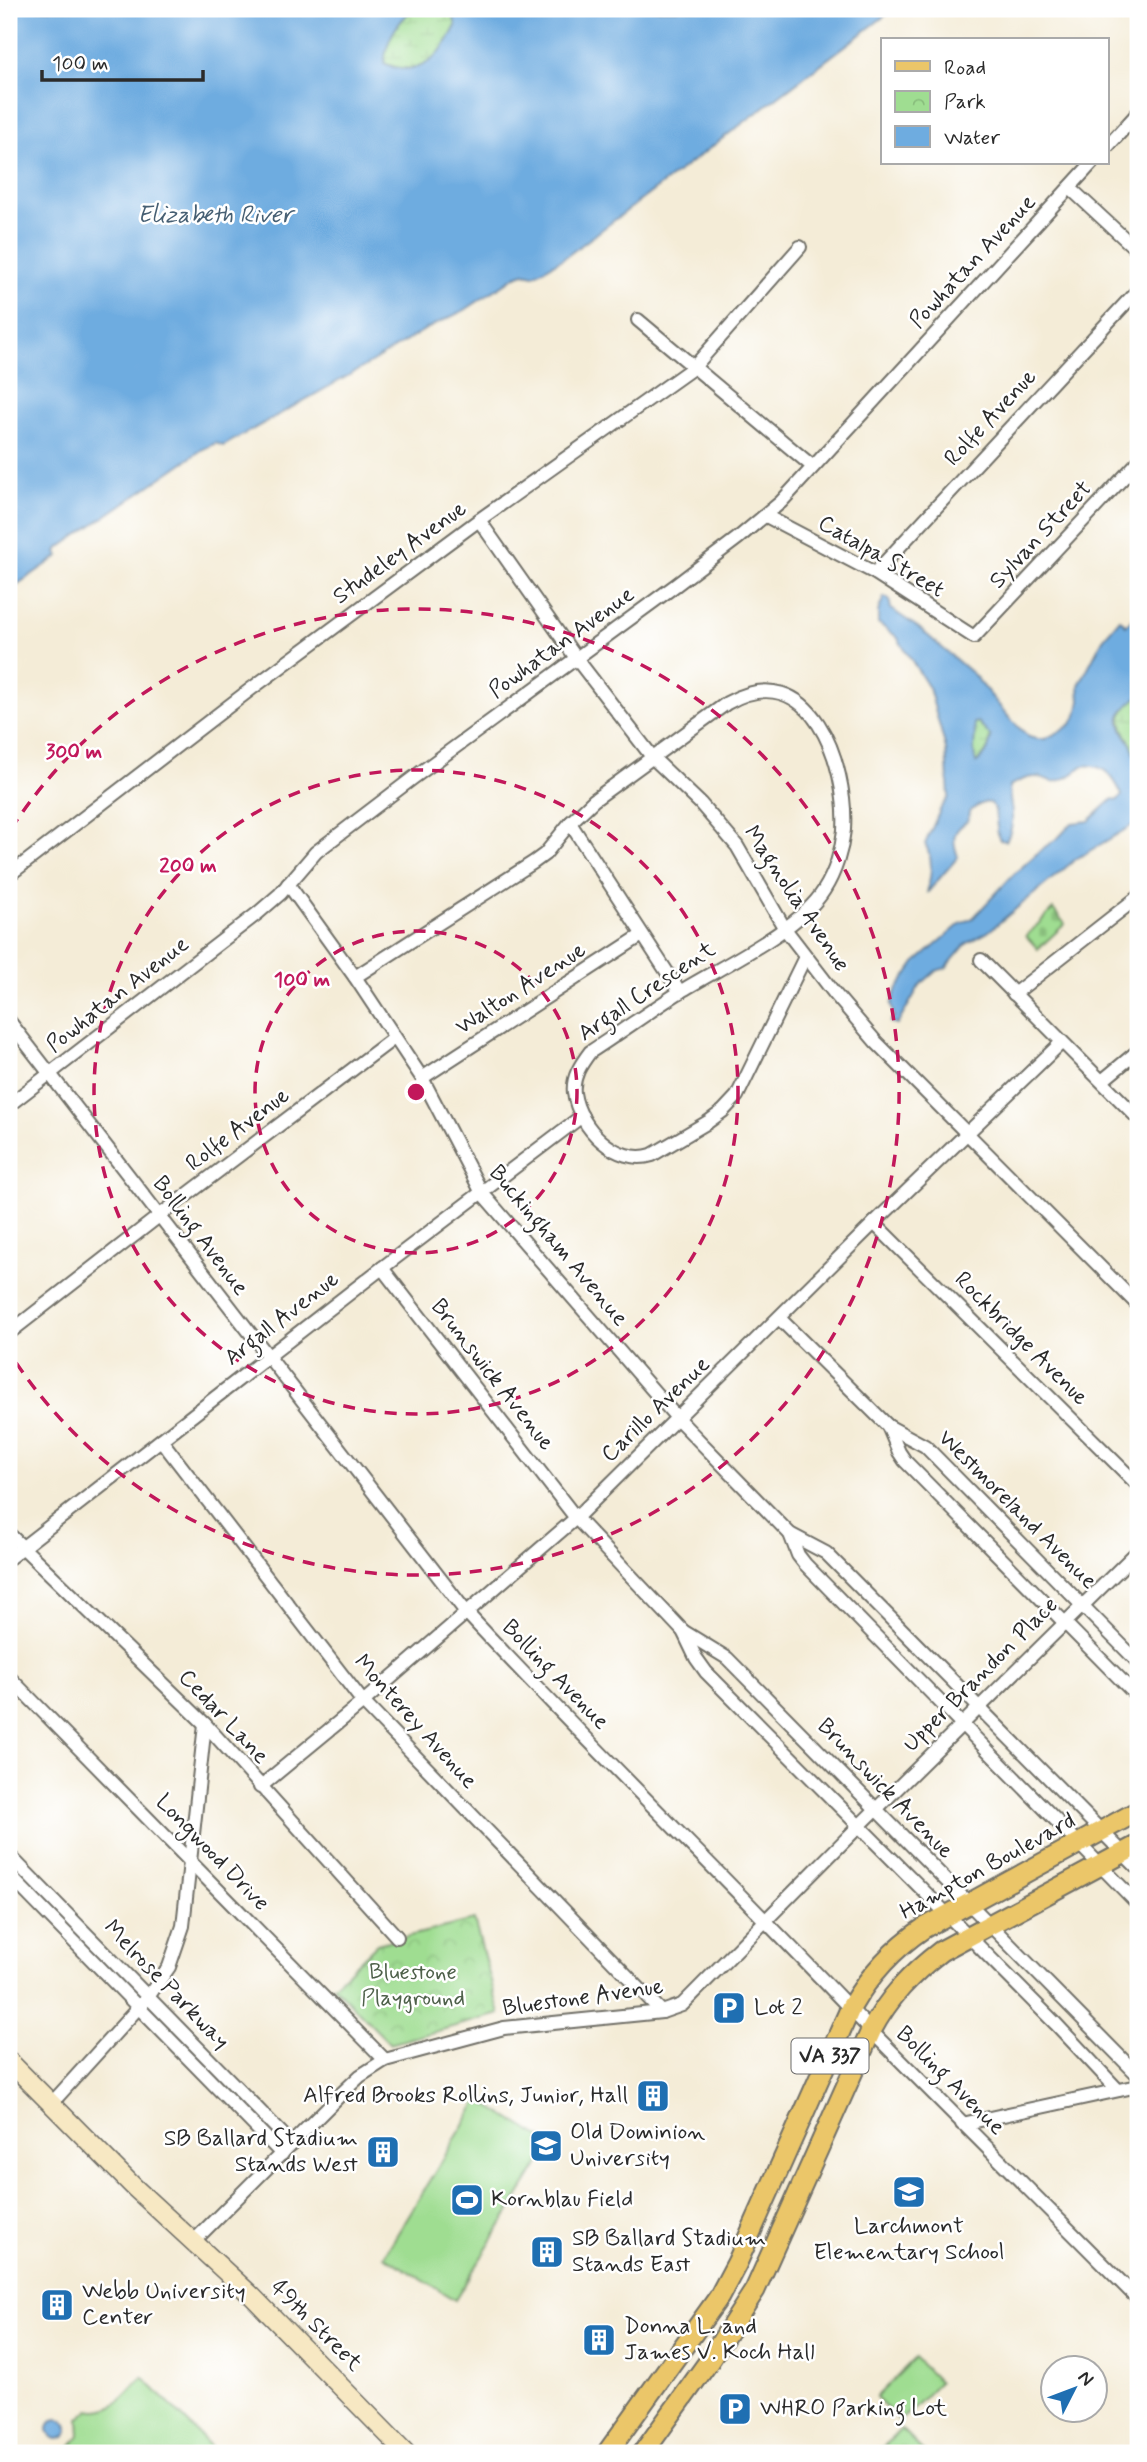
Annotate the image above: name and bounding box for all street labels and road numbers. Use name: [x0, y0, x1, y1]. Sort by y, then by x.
street label: Powhatan Avenue: [903, 189, 1043, 335]
street label: Rolfe Avenue: [938, 363, 1044, 473]
street label: Sylvan Street: [983, 474, 1099, 596]
street label: Studeley Avenue: [327, 494, 473, 612]
street label: Catalpa Street: [812, 509, 950, 605]
street label: Powhatan Avenue: [483, 580, 641, 706]
street label: Magnolia Avenue: [734, 820, 856, 979]
street label: Powhatan Avenue: [41, 930, 195, 1060]
street label: Walton Avenue: [450, 935, 592, 1042]
street label: Argall Crescent: [573, 935, 723, 1051]
street label: Rolfe Avenue: [180, 1081, 296, 1179]
street label: Buckingham Avenue: [480, 1159, 634, 1334]
street label: Bolling Avenue: [144, 1170, 255, 1303]
street label: Argall Avenue: [219, 1265, 347, 1375]
street label: Rockbridge Avenue: [947, 1265, 1095, 1413]
street label: Brunswick Avenue: [423, 1293, 561, 1457]
street label: Carillo Avenue: [595, 1350, 717, 1470]
street label: Westmoreland Avenue: [931, 1424, 1103, 1596]
street label: Upper Brandon Place: [897, 1591, 1065, 1759]
street label: Bolling Avenue: [493, 1613, 615, 1738]
street label: Monterey Avenue: [346, 1648, 484, 1796]
street label: Cedar Lane: [171, 1663, 275, 1771]
street label: Brunswick Avenue: [810, 1712, 960, 1866]
street label: Longwood Drive: [147, 1788, 276, 1919]
street label: Hampton Boulevard: [895, 1806, 1081, 1928]
street label: Melrose Parkway: [96, 1914, 236, 2056]
street label: Bluestone Avenue: [501, 1972, 666, 2024]
street label: Bolling Avenue: [888, 2020, 1011, 2143]
road number: VA 337: [792, 2038, 868, 2074]
street label: 49th Street: [263, 2273, 369, 2379]

